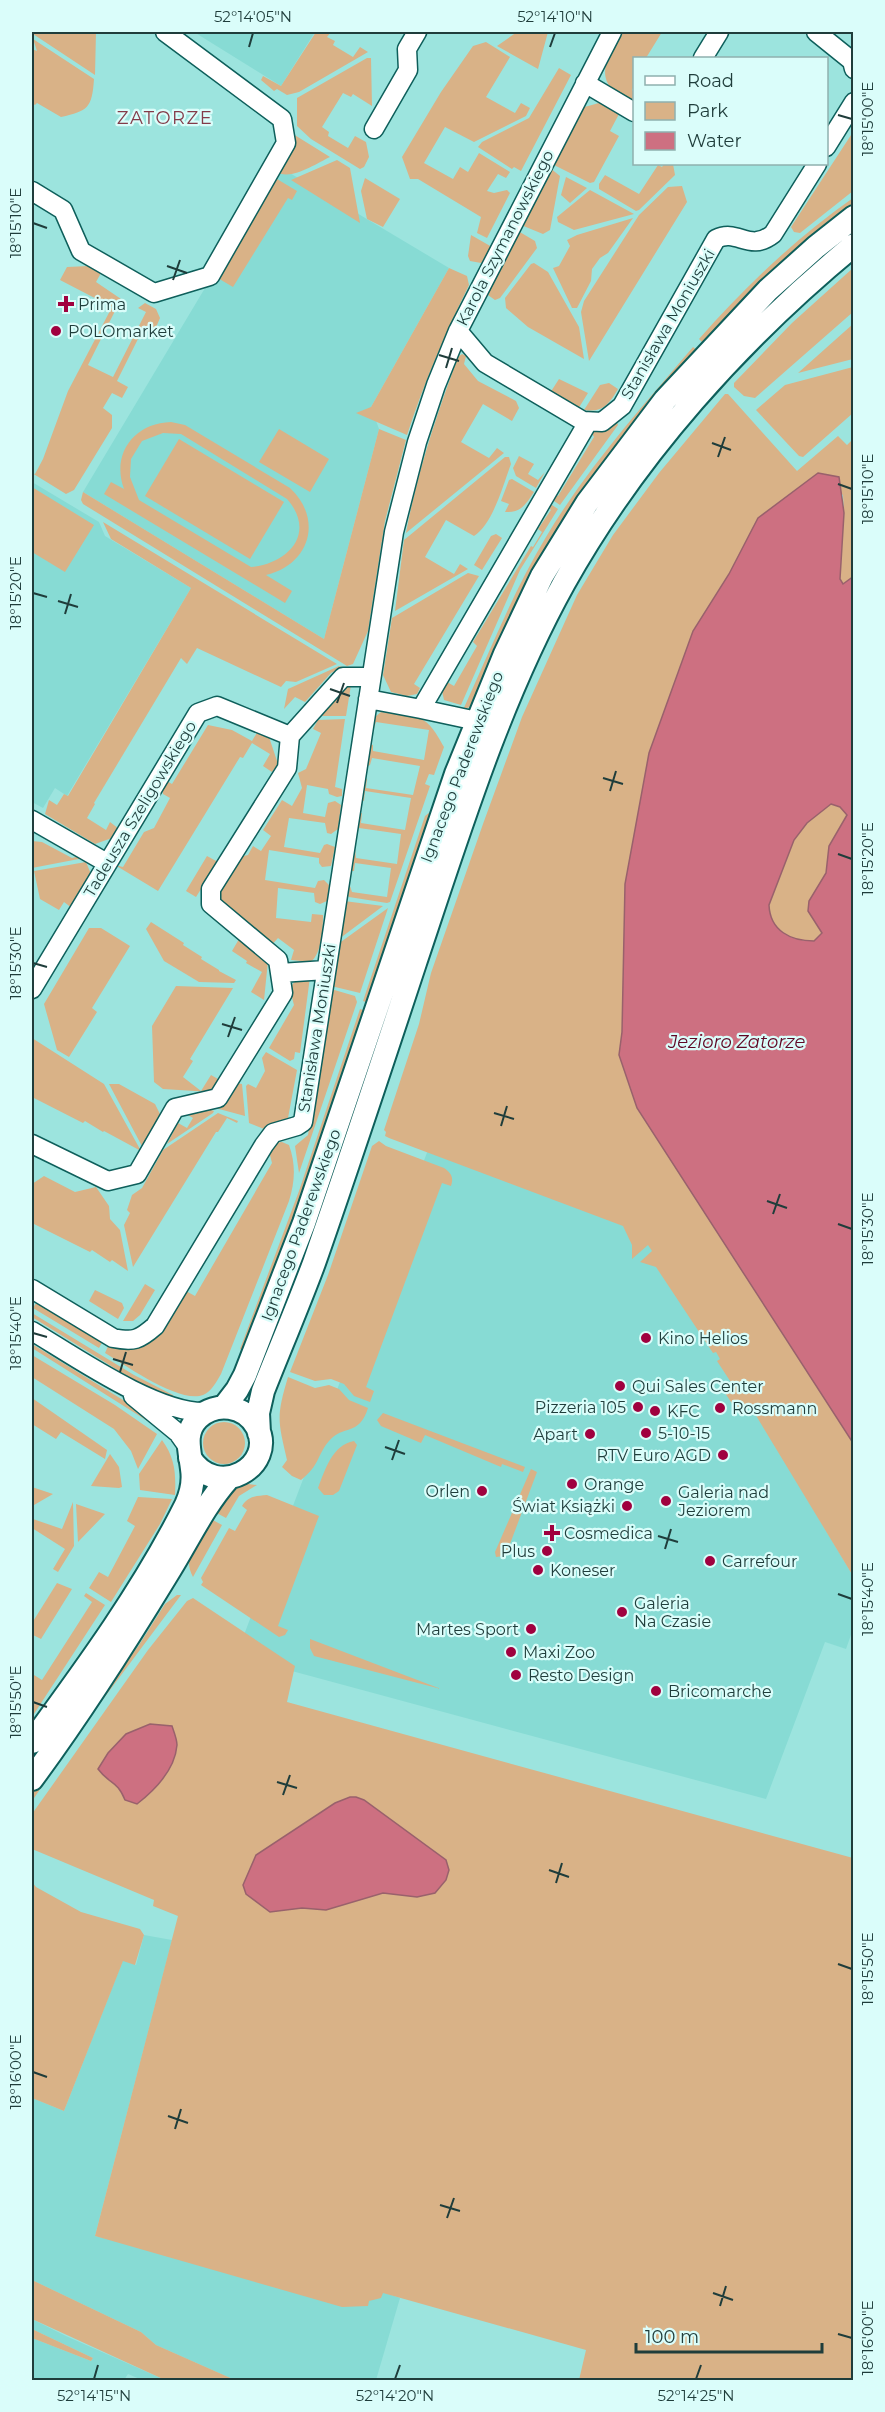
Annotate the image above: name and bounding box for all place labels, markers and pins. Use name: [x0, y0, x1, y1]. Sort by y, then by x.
place label: Prima: [78, 295, 126, 314]
marker: Prima: [59, 297, 73, 311]
place label: POLOmarket: [68, 322, 174, 341]
marker: POLOmarket: [49, 324, 63, 338]
place label: Kino Helios: [658, 1329, 748, 1348]
marker: Kino Helios: [639, 1331, 653, 1345]
place label: Qui Sales Center: [632, 1377, 764, 1396]
marker: Qui Sales Center: [613, 1379, 627, 1393]
place label: Pizzeria 105: [535, 1398, 626, 1417]
place label: Rossmann: [732, 1399, 817, 1418]
marker: Pizzeria 105: [631, 1400, 645, 1414]
marker: Rossmann: [713, 1401, 727, 1415]
place label: KFC: [667, 1402, 700, 1421]
marker: KFC: [648, 1404, 662, 1418]
place label: 5-10-15: [658, 1424, 710, 1443]
place label: Apart: [533, 1425, 579, 1444]
marker: 5-10-15: [639, 1426, 653, 1440]
marker: Apart: [583, 1427, 597, 1441]
place label: RTV Euro AGD: [596, 1446, 711, 1465]
marker: RTV Euro AGD: [716, 1448, 730, 1462]
place label: Orange: [584, 1475, 644, 1494]
marker: Orange: [565, 1477, 579, 1491]
place label: Orlen: [425, 1482, 470, 1501]
place label: Galeria nad Jeziorem: [677, 1483, 769, 1520]
marker: Orlen: [475, 1484, 489, 1498]
marker: Galeria nad Jeziorem: [659, 1494, 673, 1508]
place label: Świat Książki: [512, 1497, 615, 1516]
marker: Świat Książki: [620, 1499, 634, 1513]
place label: Cosmedica: [564, 1524, 653, 1543]
marker: Cosmedica: [545, 1526, 559, 1540]
place label: Plus: [501, 1542, 535, 1561]
marker: Plus: [540, 1544, 554, 1558]
place label: Carrefour: [722, 1552, 797, 1571]
marker: Carrefour: [703, 1554, 717, 1568]
place label: Koneser: [550, 1561, 615, 1580]
marker: Koneser: [531, 1563, 545, 1577]
place label: Galeria Na Czasie: [634, 1594, 711, 1631]
marker: Galeria Na Czasie: [615, 1605, 629, 1619]
place label: Martes Sport: [416, 1620, 520, 1639]
marker: Martes Sport: [524, 1622, 538, 1636]
place label: Maxi Zoo: [523, 1643, 595, 1662]
marker: Maxi Zoo: [504, 1645, 518, 1659]
place label: Resto Design: [528, 1666, 634, 1685]
marker: Resto Design: [509, 1668, 523, 1682]
place label: Bricomarche: [668, 1682, 772, 1701]
marker: Bricomarche: [649, 1684, 663, 1698]

